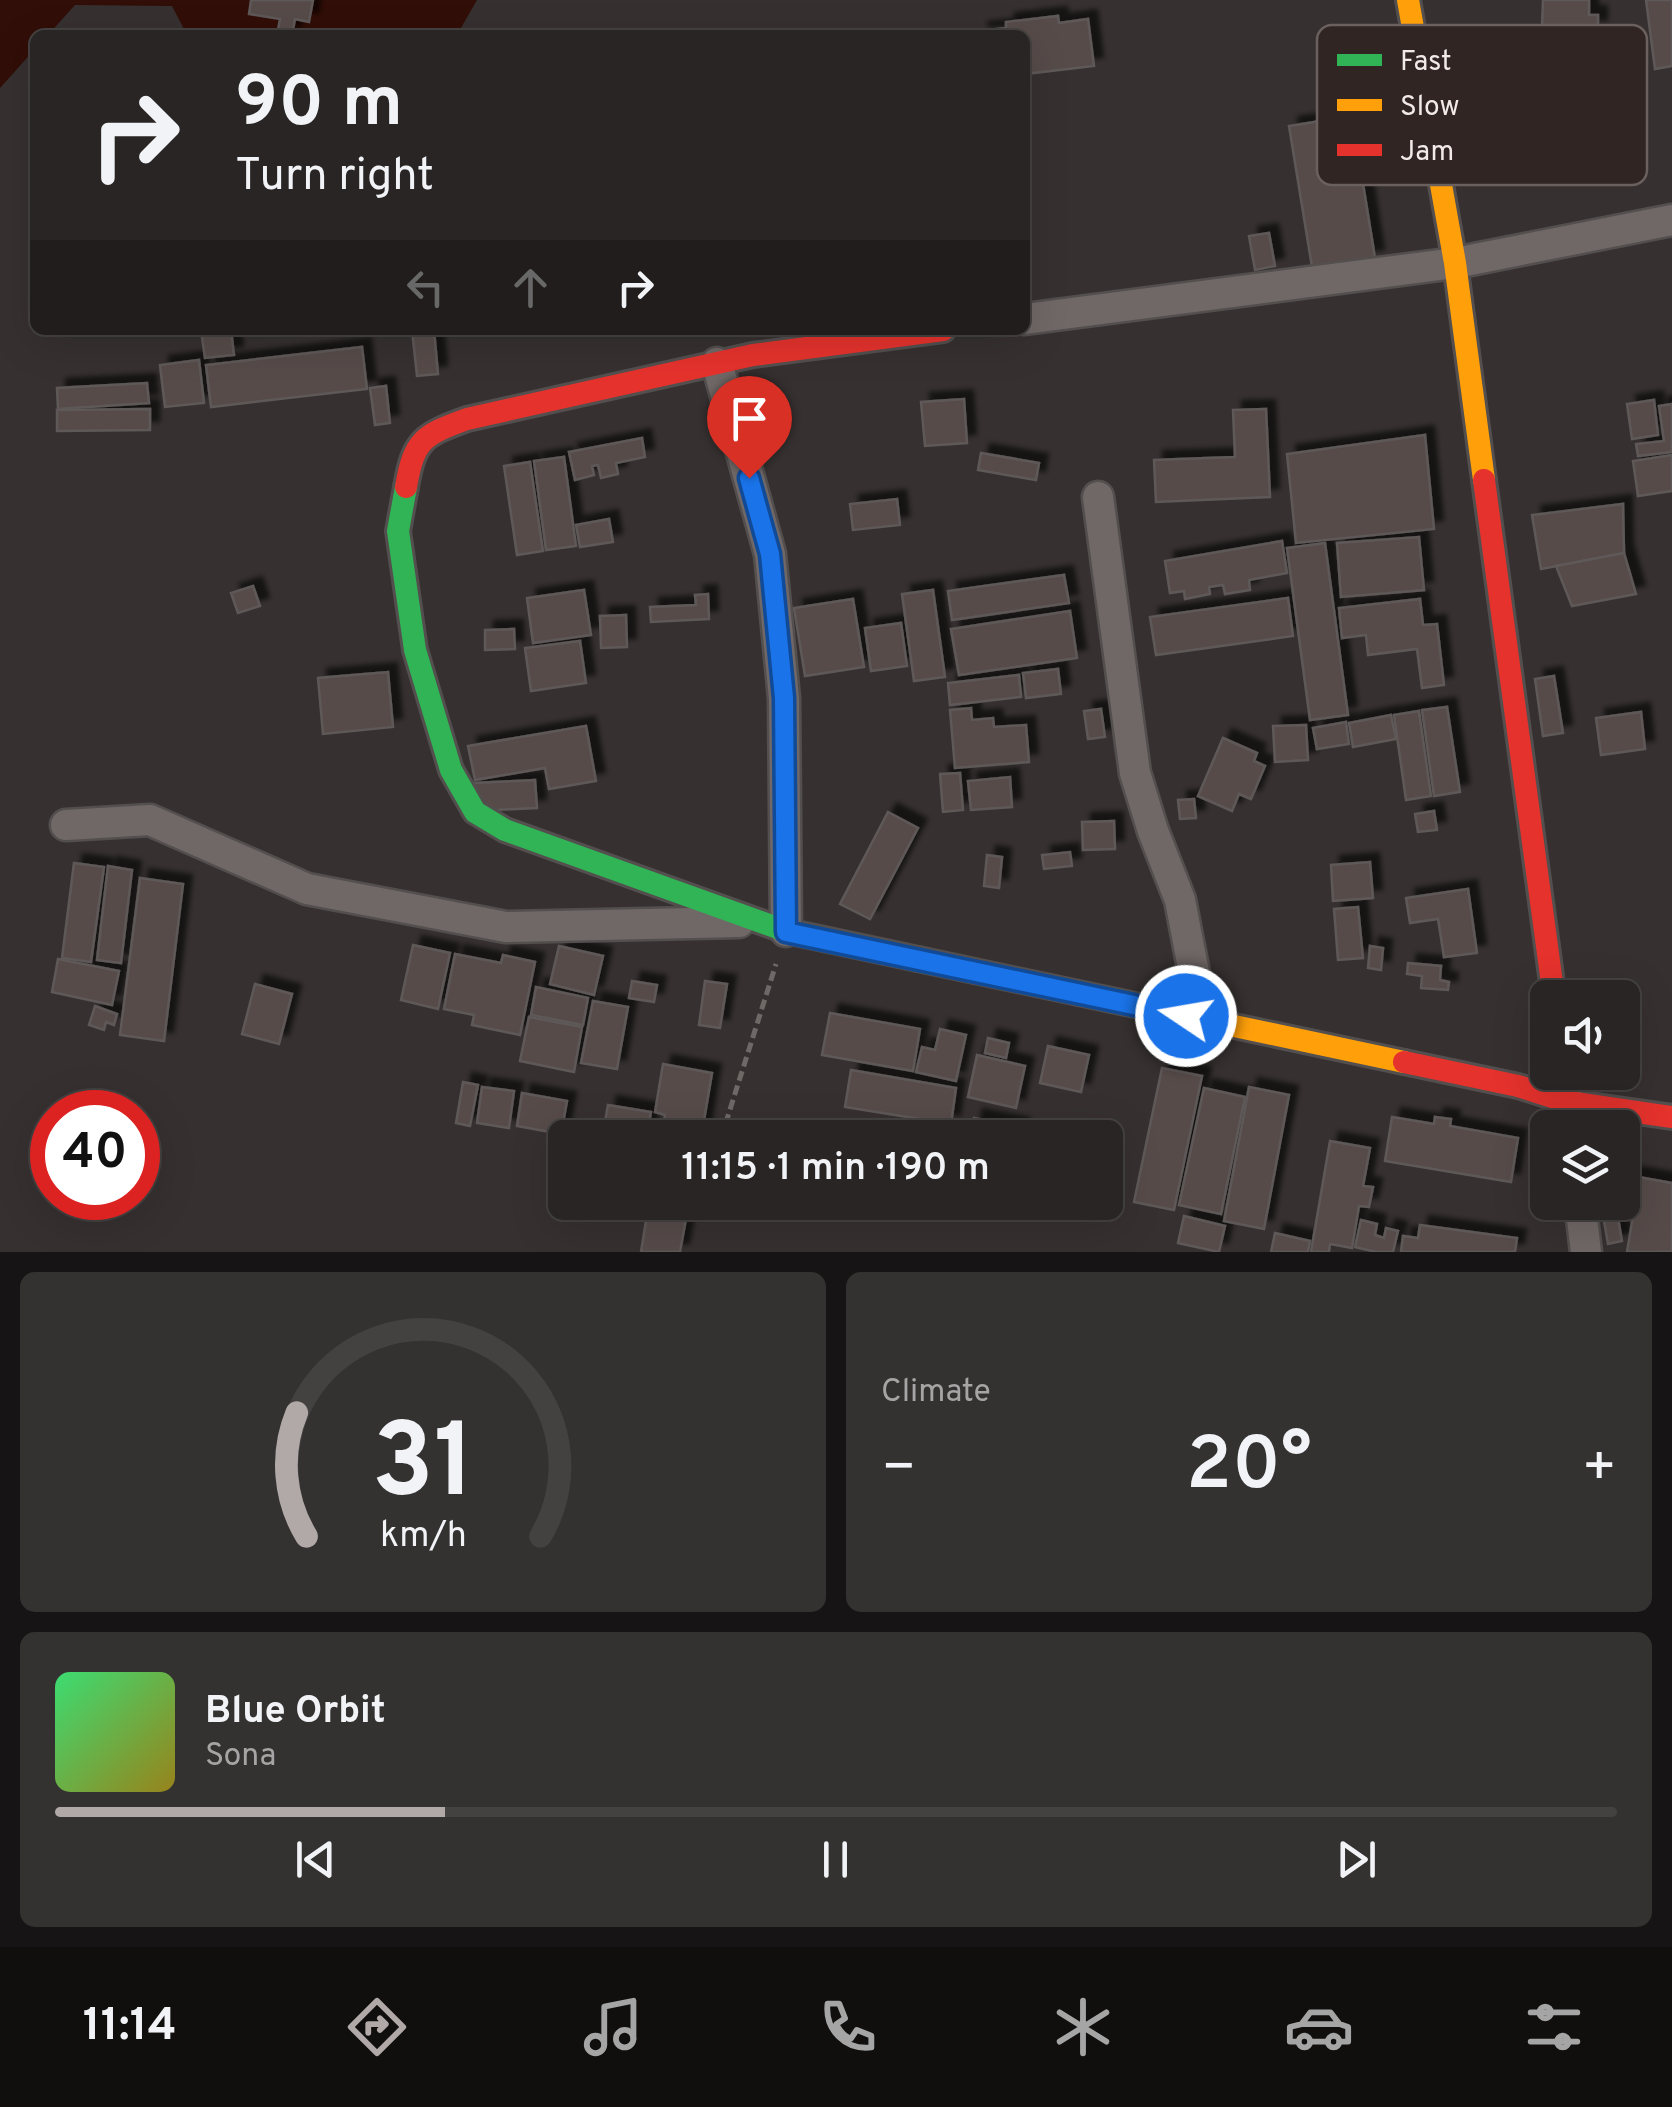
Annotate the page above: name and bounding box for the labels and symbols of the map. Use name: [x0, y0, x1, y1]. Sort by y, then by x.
legend: [1317, 25, 1647, 185]
text: Fast: [1400, 45, 1452, 81]
text: Slow: [1400, 90, 1459, 126]
text: Jam: [1400, 135, 1454, 171]
pin: [707, 376, 792, 479]
position arrow: [1134, 964, 1238, 1068]
speed limit sign: 40: [30, 1090, 160, 1220]

